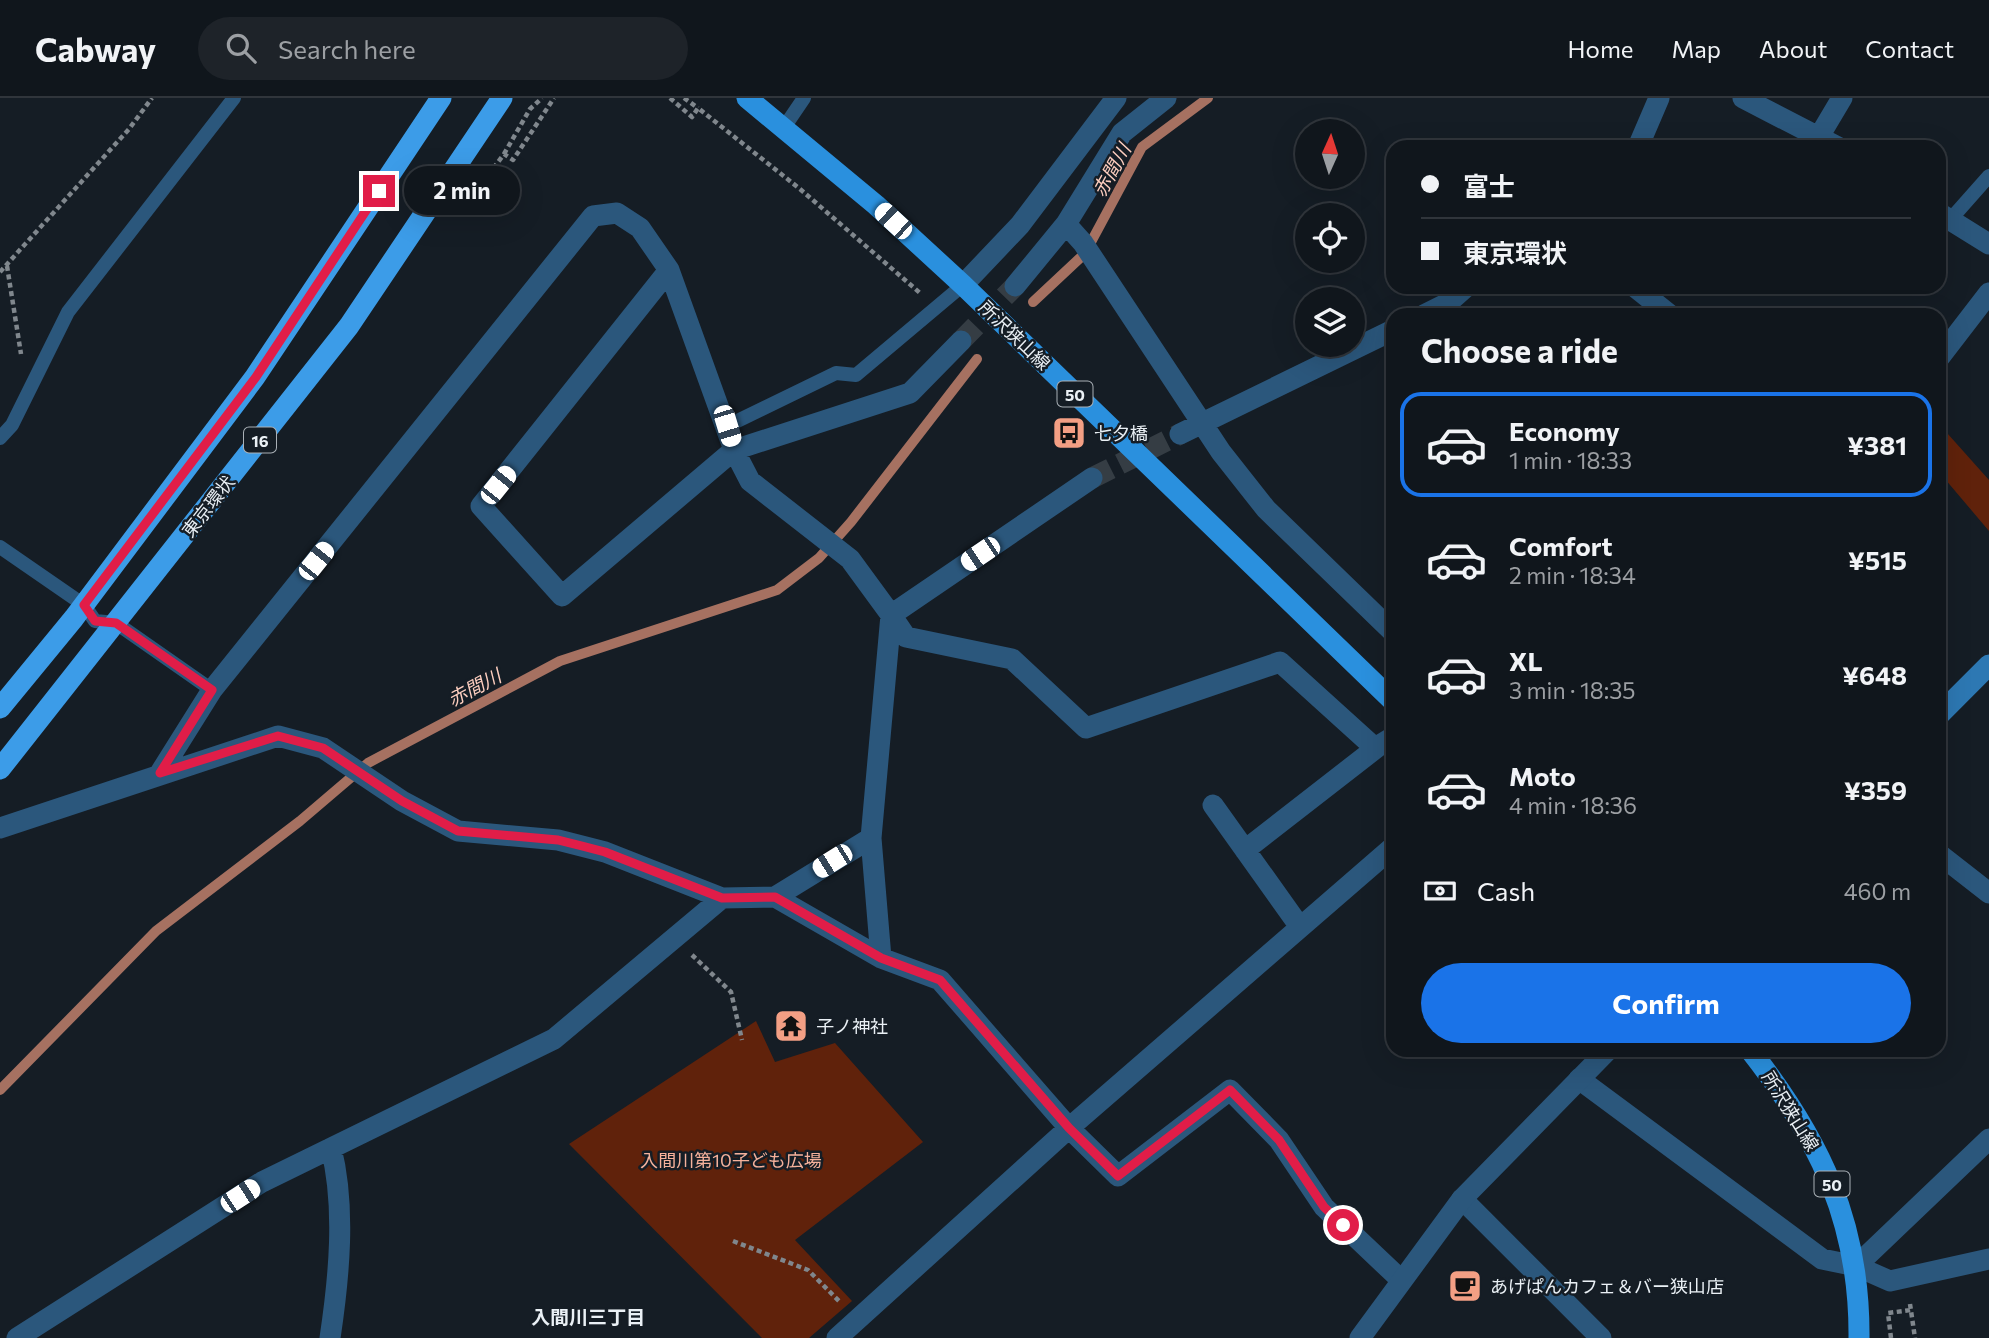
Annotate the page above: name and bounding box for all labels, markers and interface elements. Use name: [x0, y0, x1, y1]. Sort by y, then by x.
search box: [198, 17, 688, 80]
text: Cabway: [35, 28, 156, 69]
icon: search: [222, 29, 260, 67]
text: Search here: [278, 33, 416, 64]
text: Home: [1568, 34, 1634, 63]
text: Map: [1672, 34, 1721, 63]
text: About: [1759, 34, 1827, 63]
text: Contact: [1865, 34, 1954, 63]
north arrow: [1295, 119, 1365, 189]
map controls: [1295, 119, 1365, 357]
water label: 赤間川: [1087, 138, 1136, 201]
callout: 2 min: [404, 166, 519, 216]
text: 富士: [1463, 170, 1515, 201]
route end: [363, 175, 395, 207]
text: 2 min: [433, 176, 491, 204]
car: [871, 199, 916, 243]
button: locate: [1295, 203, 1365, 273]
text: 東京環状: [1463, 237, 1567, 268]
button: layers: [1295, 287, 1365, 357]
street label: 所沢狭山線: [975, 296, 1055, 374]
text: Choose a ride: [1421, 330, 1618, 370]
road number: 50: [1058, 382, 1092, 406]
car: [711, 403, 744, 449]
icon: car: [1425, 413, 1488, 476]
bus stop icon: 七夕橋: [1050, 414, 1088, 452]
text: Economy: [1509, 415, 1620, 446]
place label: 七夕橋: [1094, 422, 1148, 444]
road number: 16: [244, 428, 276, 452]
text: ¥381: [1847, 429, 1907, 460]
text: 1 min · 18:33: [1509, 446, 1632, 474]
car: [477, 462, 520, 508]
street label: 東京環状: [177, 471, 239, 541]
icon: car: [1425, 528, 1488, 591]
text: Comfort: [1509, 530, 1612, 561]
car: [957, 534, 1004, 574]
car: [295, 538, 338, 584]
text: ¥515: [1848, 544, 1907, 575]
text: 2 min · 18:34: [1509, 561, 1636, 589]
icon: car: [1425, 643, 1488, 706]
text: XL: [1509, 645, 1543, 676]
text: ¥648: [1842, 659, 1907, 690]
water label: 赤間川: [443, 663, 506, 711]
text: 3 min · 18:35: [1509, 676, 1635, 704]
icon: car: [1425, 758, 1488, 821]
text: Moto: [1509, 760, 1576, 791]
text: ¥359: [1844, 774, 1907, 805]
text: 4 min · 18:36: [1509, 791, 1637, 819]
car: [809, 841, 856, 881]
icon: cash: [1421, 872, 1459, 910]
text: Cash: [1477, 875, 1535, 906]
text: 460 m: [1844, 877, 1911, 905]
button: Confirm: [1421, 963, 1911, 1043]
temple icon: 子ノ神社: [772, 1007, 810, 1045]
place label: 子ノ神社: [816, 1015, 888, 1037]
street label: 所沢狭山線: [1758, 1067, 1824, 1155]
park label: 入間川第10子ども広場: [640, 1149, 822, 1171]
road number: 50: [1814, 1172, 1850, 1196]
car: [217, 1176, 264, 1216]
route start: [1327, 1209, 1359, 1241]
cafe icon: あげぱんカフェ＆バー狭山店: [1446, 1267, 1484, 1305]
place label: あげぱんカフェ＆バー狭山店: [1490, 1275, 1724, 1297]
district label: 入間川三丁目: [531, 1305, 645, 1328]

